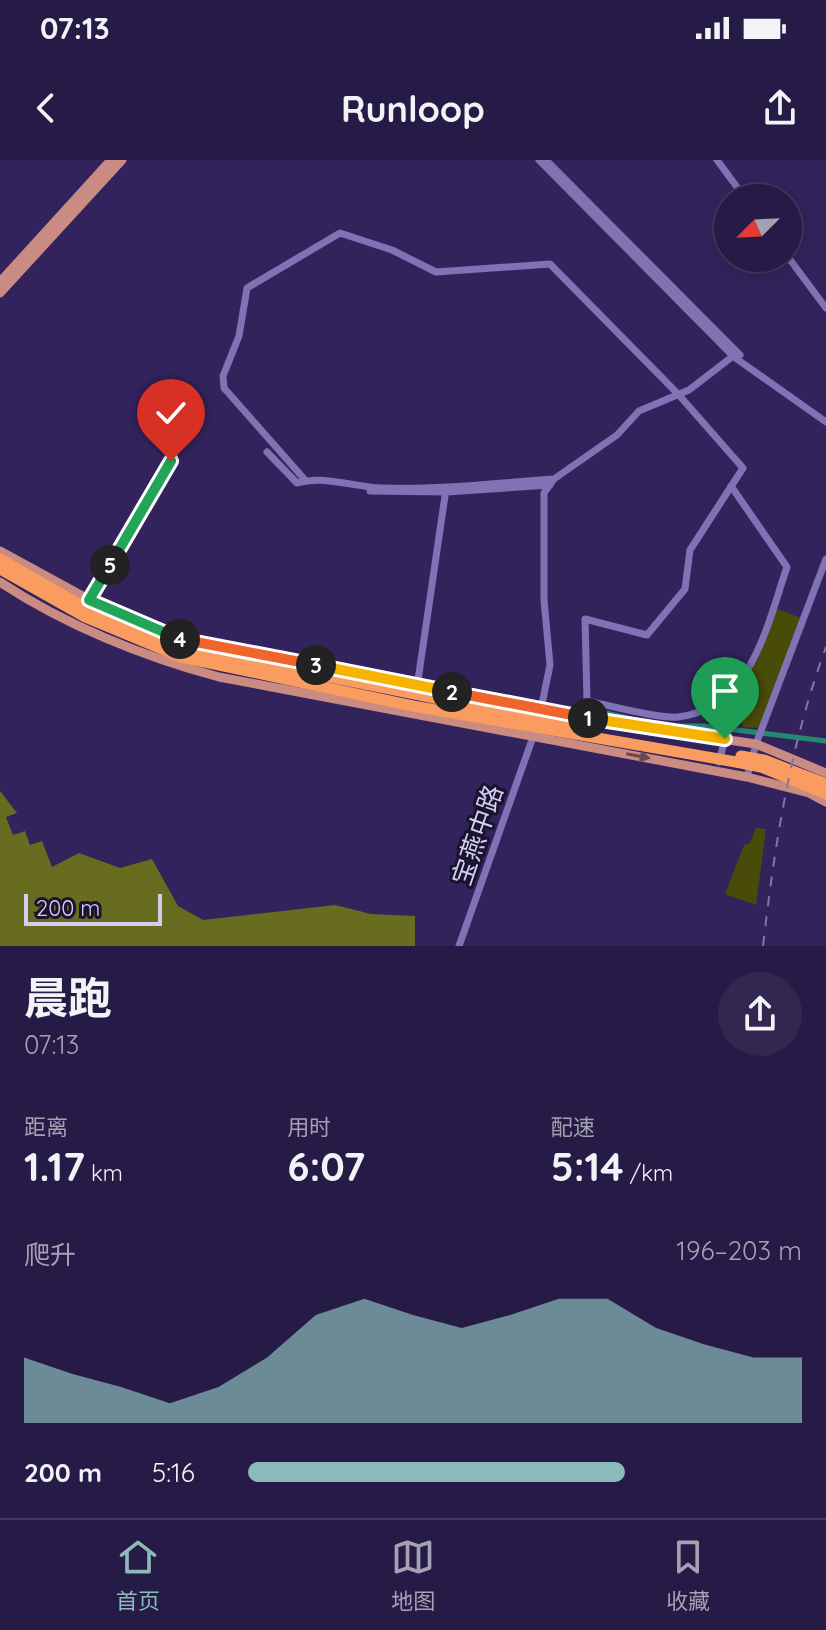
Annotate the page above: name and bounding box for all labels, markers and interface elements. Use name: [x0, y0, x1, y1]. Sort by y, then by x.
text: 07:13: [40, 9, 110, 47]
icon: back: [24, 86, 68, 130]
text: Runloop: [341, 86, 485, 131]
icon: share: [758, 86, 802, 130]
north arrow: [714, 184, 802, 272]
map controls: [714, 184, 802, 272]
pin: [137, 379, 205, 461]
icon: check: [149, 391, 193, 435]
pin: 5: [90, 545, 130, 585]
text: 5: [104, 551, 116, 579]
pin: 4: [160, 619, 200, 659]
text: 4: [174, 625, 186, 653]
pin: 3: [296, 645, 336, 685]
text: 3: [310, 651, 322, 679]
pin: [691, 657, 759, 739]
icon: arrive: [703, 669, 747, 713]
pin: 2: [432, 672, 472, 712]
text: 2: [446, 678, 458, 706]
pin: 1: [568, 698, 608, 738]
text: 1: [584, 704, 592, 732]
one-way arrow: [625, 751, 650, 763]
street label: 宝燕中路: [444, 780, 510, 890]
scale bar: [24, 890, 162, 926]
text: 200 m: [36, 894, 100, 922]
text: 晨跑: [24, 970, 112, 1025]
button: share: [718, 972, 802, 1056]
text: 07:13: [24, 1028, 79, 1061]
text: 距离: [24, 1113, 68, 1141]
text: 用时: [287, 1113, 331, 1141]
text: 配速: [551, 1113, 595, 1141]
text: 1.17: [24, 1141, 85, 1191]
text: 6:07: [287, 1141, 365, 1191]
text: 5:14: [551, 1141, 624, 1191]
text: km: [85, 1159, 123, 1187]
text: /km: [624, 1159, 673, 1187]
text: 196–203 m: [676, 1234, 802, 1267]
text: 爬升: [24, 1238, 76, 1271]
text: 200 m: [24, 1456, 102, 1489]
text: 5:16: [152, 1456, 195, 1489]
tab: 首页: [116, 1535, 160, 1615]
tab: 地图: [391, 1535, 435, 1615]
tab: 收藏: [666, 1535, 710, 1615]

